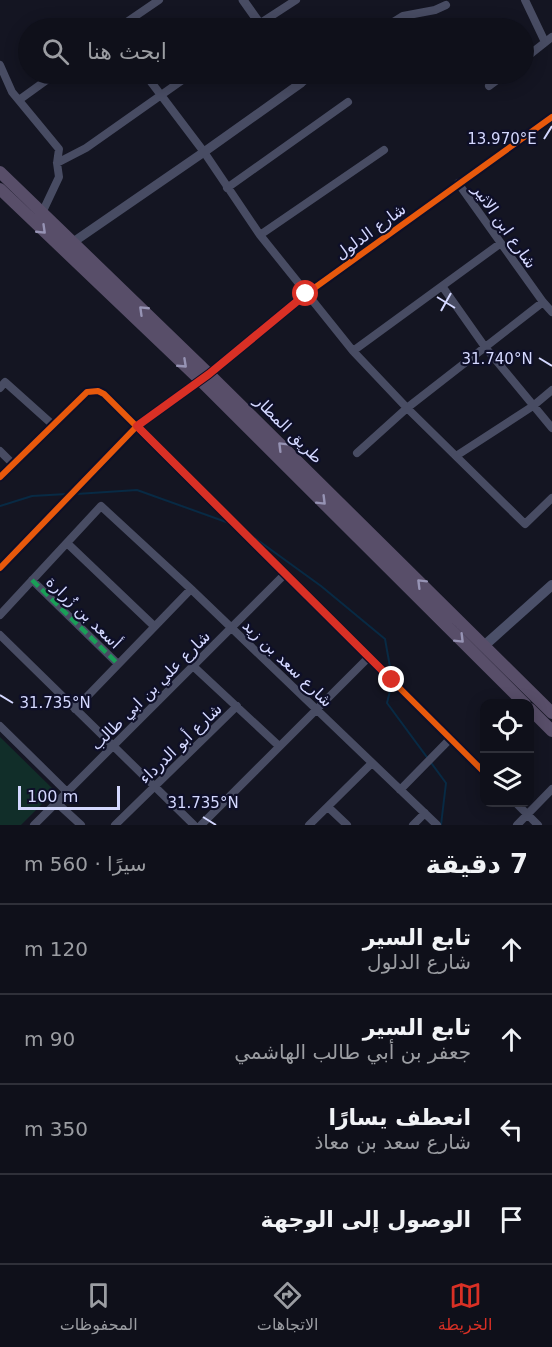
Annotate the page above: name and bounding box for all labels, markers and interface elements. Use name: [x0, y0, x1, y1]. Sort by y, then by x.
search box: [18, 18, 534, 84]
icon: search: [39, 35, 72, 68]
text: ابحث هنا: [87, 39, 167, 64]
text: 13.970°E: [467, 130, 537, 148]
street label: شارع ابن الاثير: [467, 180, 541, 273]
street label: شارع الدلول: [331, 199, 410, 264]
one-way arrow: [34, 222, 45, 233]
route start: [292, 280, 318, 306]
one-way arrow: [139, 306, 150, 317]
text: 31.740°N: [461, 350, 533, 368]
one-way arrow: [177, 357, 187, 368]
street label: طريق المطار: [249, 391, 327, 468]
one-way arrow: [279, 442, 289, 453]
one-way arrow: [314, 494, 325, 505]
street label: أسعد بن زُرارة: [42, 571, 126, 654]
one-way arrow: [418, 579, 429, 590]
street label: شارع سعد بن زيد: [238, 616, 337, 712]
street label: شارع علي بن ابي طالب: [87, 627, 215, 755]
one-way arrow: [452, 631, 463, 642]
route end: [378, 666, 404, 692]
text: 31.735°N: [19, 694, 91, 712]
street label: شارع أبو الدرداء: [134, 698, 226, 788]
map controls: [480, 699, 534, 807]
button: locate: [480, 699, 534, 753]
button: layers: [480, 753, 534, 807]
scale bar: [18, 783, 120, 810]
text: 100 m: [27, 787, 78, 806]
text: 31.735°N: [167, 794, 239, 812]
text: 7 دقيقة: [425, 849, 528, 879]
text: سيرًا · 560 m: [24, 852, 147, 876]
text: تابع السير: [363, 925, 471, 950]
icon: ahead: [495, 933, 528, 966]
text: 120 m: [24, 937, 88, 961]
text: شارع الدلول: [367, 950, 471, 974]
text: تابع السير: [363, 1015, 471, 1040]
icon: ahead: [495, 1023, 528, 1056]
text: 90 m: [24, 1027, 75, 1051]
text: جعفر بن أبي طالب الهاشمي: [234, 1040, 471, 1064]
text: انعطف يسارًا: [328, 1105, 471, 1130]
icon: left: [495, 1113, 528, 1146]
text: 350 m: [24, 1117, 88, 1141]
text: شارع سعد بن معاذ: [314, 1130, 471, 1154]
icon: arrive: [495, 1203, 528, 1236]
text: الوصول إلى الوجهة: [261, 1207, 471, 1232]
tab: المحفوظات: [60, 1279, 138, 1334]
tab: الاتجاهات: [257, 1279, 318, 1334]
tab: الخريطة: [438, 1279, 492, 1334]

